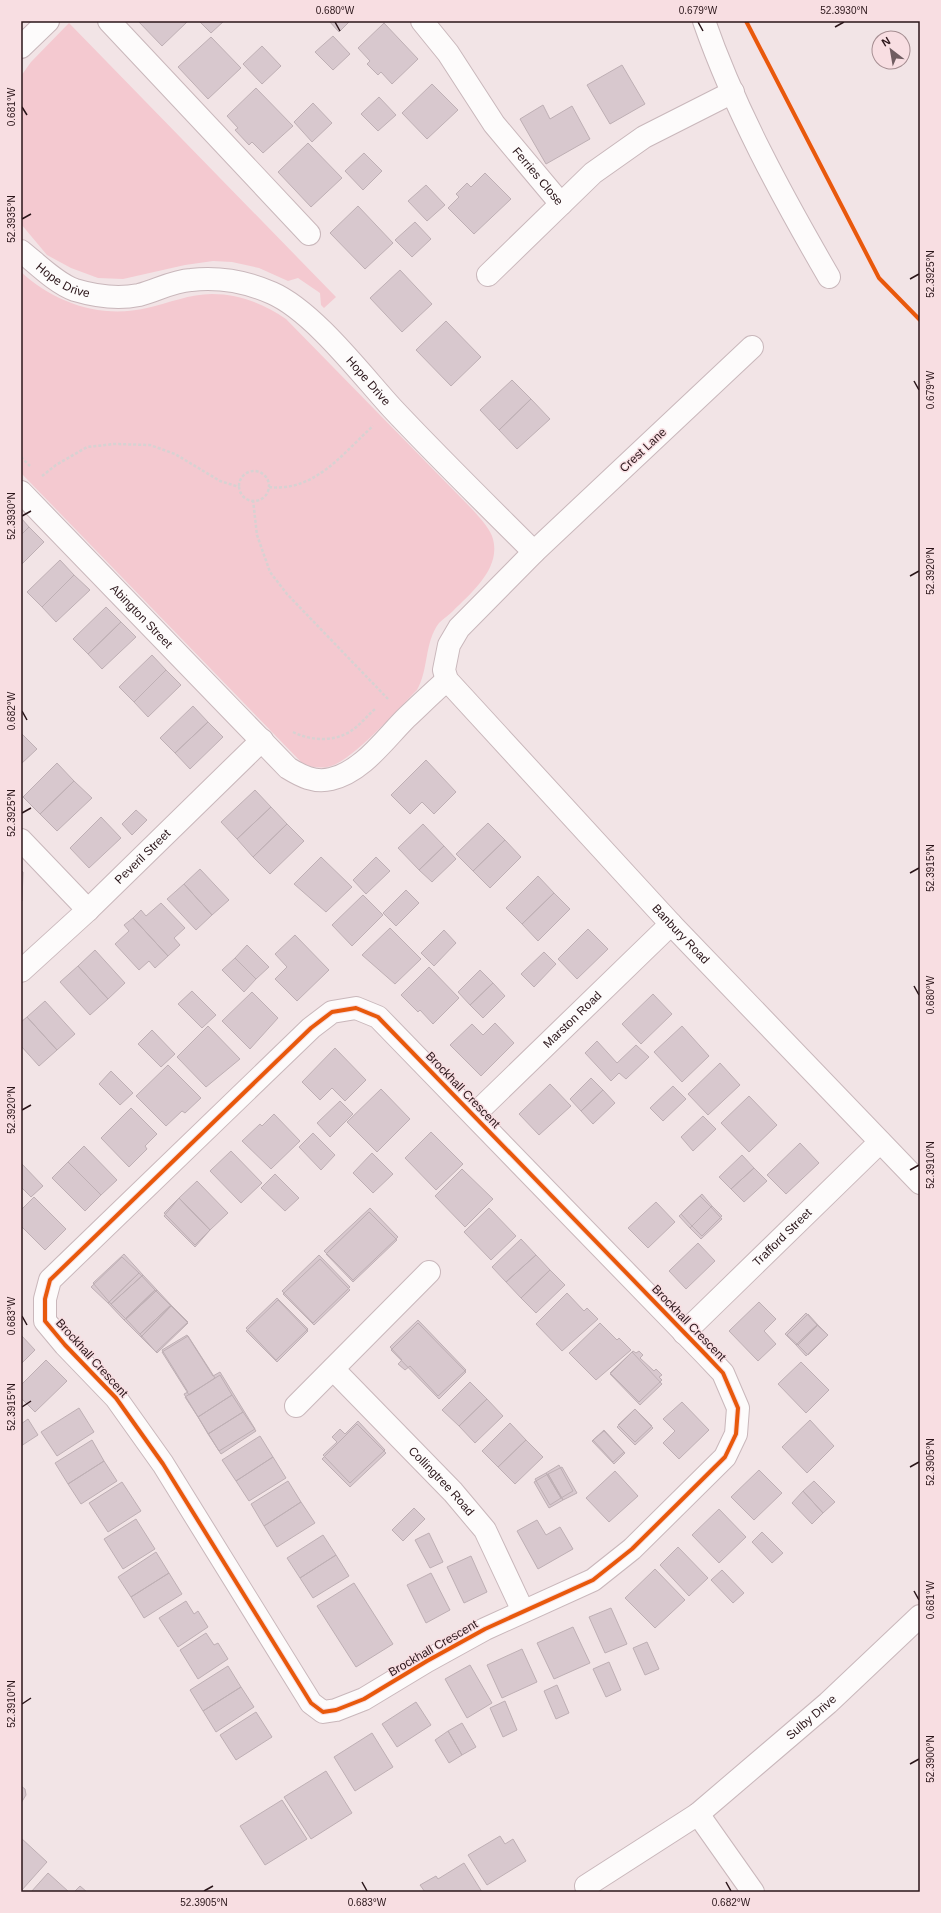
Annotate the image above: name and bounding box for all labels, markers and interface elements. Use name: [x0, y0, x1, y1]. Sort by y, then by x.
text: 0.680°W: [316, 5, 355, 16]
text: 0.679°W: [679, 5, 718, 16]
text: 52.3930°N: [820, 5, 868, 16]
north arrow: [871, 30, 911, 70]
text: N: [879, 34, 892, 49]
text: 0.681°W: [6, 87, 17, 126]
street label: Ferries Close: [509, 144, 566, 208]
text: 52.3935°N: [6, 195, 17, 243]
text: 52.3925°N: [925, 250, 936, 298]
street label: Hope Drive: [33, 260, 91, 301]
street label: Hope Drive: [343, 354, 394, 409]
text: 0.679°W: [925, 370, 936, 409]
street label: Crest Lane: [617, 425, 669, 475]
text: 52.3930°N: [6, 492, 17, 540]
text: 52.3920°N: [925, 547, 936, 595]
street label: Abington Street: [107, 582, 176, 651]
text: 0.682°W: [6, 691, 17, 730]
text: 52.3925°N: [6, 789, 17, 837]
street label: Peveril Street: [112, 826, 174, 887]
text: 52.3915°N: [925, 844, 936, 892]
street label: Banbury Road: [649, 901, 712, 967]
text: 0.680°W: [925, 975, 936, 1014]
street label: Marston Road: [540, 988, 604, 1051]
street label: Brockhall Crescent: [423, 1049, 503, 1132]
text: 52.3920°N: [6, 1086, 17, 1134]
text: 52.3910°N: [925, 1141, 936, 1189]
street label: Trafford Street: [750, 1205, 815, 1269]
street label: Brockhall Crescent: [649, 1282, 729, 1365]
text: 0.683°W: [6, 1296, 17, 1335]
street label: Brockhall Crescent: [53, 1316, 131, 1401]
text: 52.3915°N: [6, 1383, 17, 1431]
text: 52.3905°N: [925, 1438, 936, 1486]
street label: Collingtree Road: [406, 1444, 477, 1519]
text: 0.681°W: [925, 1580, 936, 1619]
street label: Brockhall Crescent: [386, 1616, 481, 1679]
text: 52.3910°N: [6, 1680, 17, 1728]
street label: Sulby Drive: [783, 1692, 839, 1743]
text: 52.3900°N: [925, 1735, 936, 1783]
text: 52.3905°N: [180, 1897, 228, 1908]
text: 0.683°W: [348, 1897, 387, 1908]
text: 0.682°W: [712, 1897, 751, 1908]

